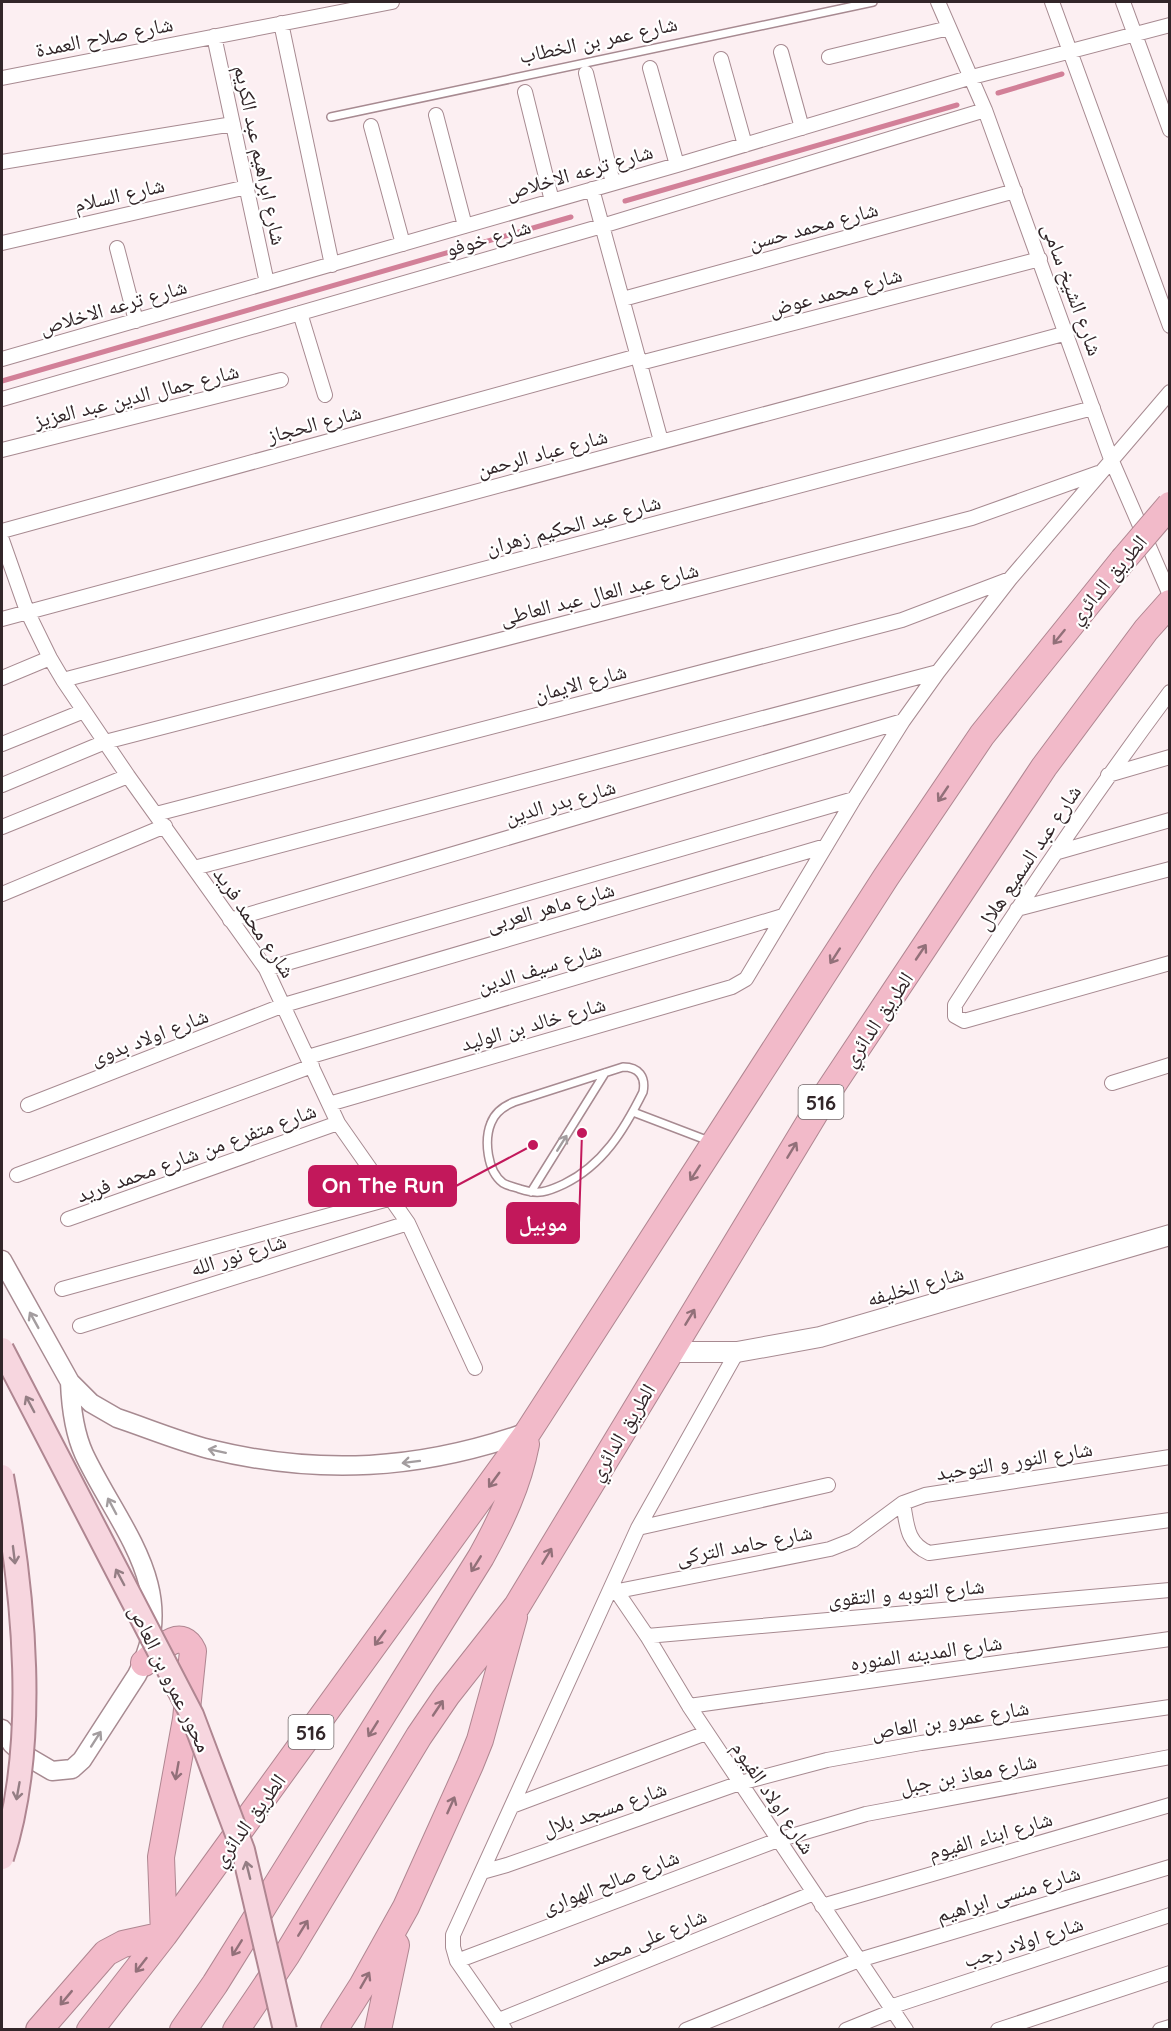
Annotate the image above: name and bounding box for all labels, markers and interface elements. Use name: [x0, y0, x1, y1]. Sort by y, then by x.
street label: شارع صلاح العمدة: [33, 10, 175, 63]
street label: شارع عمر بن الخطاب: [516, 10, 680, 69]
street label: شارع ابراهيم عبد الكريم: [227, 63, 293, 248]
street label: شارع ترعه الاخلاص: [502, 138, 656, 205]
street label: شارع السلام: [71, 171, 167, 219]
street label: شارع محمد حسن: [745, 195, 881, 256]
street label: شارع خوفو: [442, 212, 534, 263]
street label: شارع الشيخ سامى: [1036, 219, 1109, 359]
street label: شارع محمد عوض: [765, 261, 905, 322]
street label: شارع ترعه الاخلاص: [36, 273, 190, 340]
street label: شارع جمال الدين عبد العزيز: [30, 357, 242, 434]
street label: شارع الحجاز: [263, 398, 364, 449]
street label: شارع عباد الرحمن: [474, 422, 611, 483]
street label: شارع عبد الحكيم زهران: [483, 488, 664, 562]
street label: الطريق الدائري: [1062, 529, 1155, 632]
street label: شارع عبد العال عبد العاطى: [497, 556, 701, 631]
one-way arrow: [1052, 629, 1065, 645]
street label: شارع الايمان: [531, 657, 630, 708]
street label: شارع بدر الدين: [502, 773, 619, 830]
street label: شارع عبد السميع هلال: [970, 780, 1087, 935]
one-way arrow: [936, 785, 949, 802]
street label: شارع محمد فريد: [208, 862, 302, 983]
street label: شارع ماهر العربى: [483, 875, 617, 938]
street label: شارع سيف الدين: [474, 936, 605, 999]
one-way arrow: [915, 944, 927, 960]
one-way arrow: [829, 948, 841, 964]
street label: الطريق الدائري: [836, 966, 922, 1074]
street label: شارع خالد بن الوليد: [458, 990, 609, 1057]
street label: شارع اولاد بدوى: [86, 1002, 212, 1071]
road number: 516: [798, 1085, 844, 1119]
street label: شارع متفرع من شارع محمد فريد: [72, 1096, 320, 1208]
one-way arrow: [556, 1135, 568, 1152]
one-way arrow: [786, 1142, 798, 1159]
one-way arrow: [688, 1164, 700, 1181]
callout: On The Run: [309, 1166, 456, 1206]
text: On The Run: [322, 1171, 444, 1199]
callout: موبيل: [507, 1203, 579, 1243]
text: موبيل: [519, 1209, 567, 1237]
street label: شارع نور الله: [187, 1227, 290, 1282]
street label: شارع الخليفه: [864, 1259, 967, 1312]
one-way arrow: [685, 1309, 697, 1326]
one-way arrow: [28, 1312, 40, 1329]
street label: الطريق الدائري: [582, 1379, 664, 1488]
one-way arrow: [24, 1395, 35, 1413]
street label: شارع النور و التوحيد: [934, 1435, 1094, 1486]
one-way arrow: [208, 1445, 228, 1456]
one-way arrow: [401, 1457, 421, 1468]
one-way arrow: [488, 1471, 500, 1487]
one-way arrow: [106, 1497, 117, 1515]
street label: شارع حامد التركى: [674, 1518, 815, 1571]
one-way arrow: [8, 1544, 19, 1564]
one-way arrow: [541, 1548, 553, 1565]
one-way arrow: [470, 1555, 482, 1572]
one-way arrow: [114, 1568, 126, 1586]
street label: شارع التوبه و التقوى: [827, 1572, 985, 1613]
street label: محور عمرو بن العاص: [123, 1600, 218, 1756]
street label: شارع المدينه المنوره: [848, 1628, 1004, 1677]
one-way arrow: [374, 1629, 386, 1645]
street label: شارع عمرو بن العاص: [869, 1694, 1031, 1745]
one-way arrow: [432, 1700, 444, 1717]
road number: 516: [288, 1715, 334, 1749]
one-way arrow: [367, 1720, 379, 1737]
one-way arrow: [90, 1731, 102, 1748]
street label: شارع اولاد الفيوم: [725, 1735, 821, 1860]
street label: شارع معاذ بن جبل: [897, 1747, 1039, 1800]
one-way arrow: [171, 1761, 182, 1780]
street label: الطريق الدائري: [205, 1768, 294, 1874]
street label: شارع مسجد بلال: [538, 1775, 670, 1842]
one-way arrow: [12, 1781, 23, 1800]
one-way arrow: [446, 1797, 458, 1815]
street label: شارع ابناء الفيوم: [925, 1805, 1056, 1867]
street label: شارع صالح الهوارى: [538, 1843, 683, 1920]
street label: شارع منسى ابراهيم: [933, 1859, 1084, 1929]
one-way arrow: [242, 1861, 254, 1880]
street label: شارع على محمد: [586, 1902, 711, 1973]
street label: شارع اولاد رجب: [960, 1909, 1086, 1974]
one-way arrow: [298, 1920, 310, 1937]
one-way arrow: [230, 1939, 242, 1956]
one-way arrow: [134, 1956, 147, 1972]
one-way arrow: [360, 1972, 372, 1989]
one-way arrow: [59, 1990, 73, 2005]

